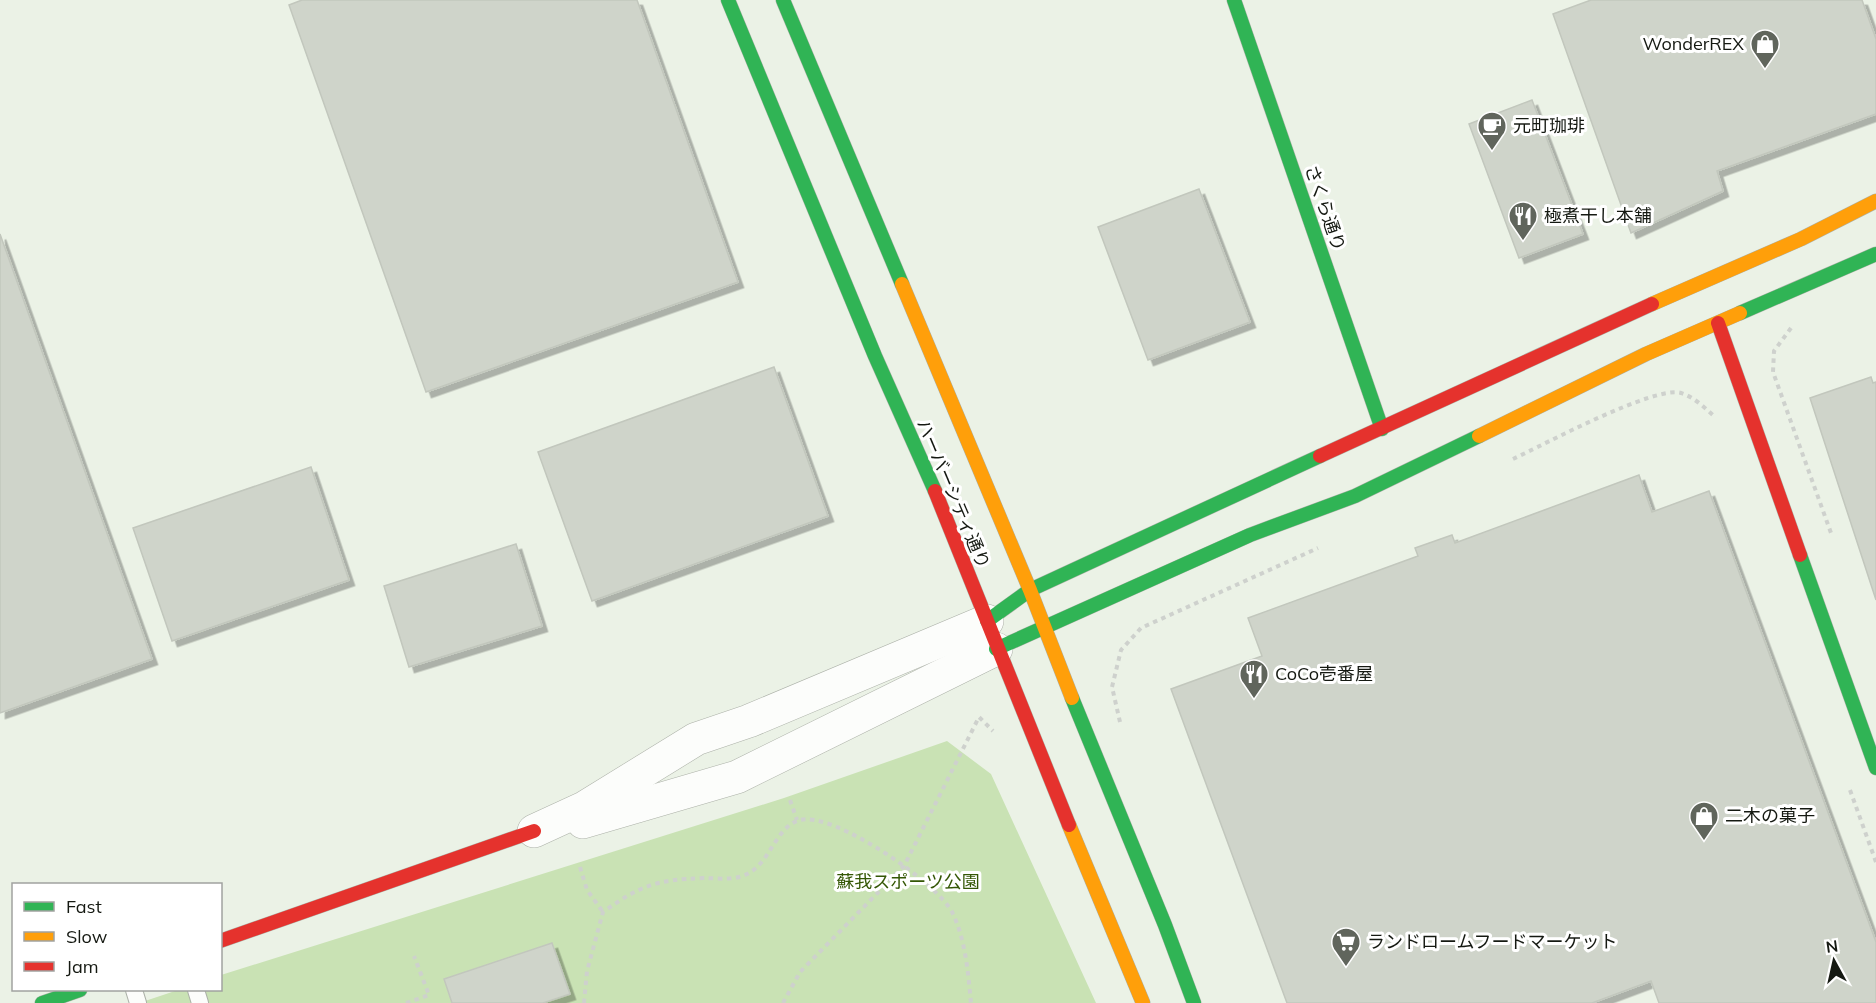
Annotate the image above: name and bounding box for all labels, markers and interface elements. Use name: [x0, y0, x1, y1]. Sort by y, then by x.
shop icon: WonderREX: [1749, 28, 1781, 70]
place label: WonderREX: [1642, 32, 1744, 55]
cafe icon: 元町珈琲: [1476, 110, 1508, 152]
place label: 元町珈琲: [1513, 114, 1585, 137]
street label: さくら通り: [1300, 162, 1351, 254]
restaurant icon: 極煮干し本舗: [1507, 200, 1539, 242]
place label: 極煮干し本舗: [1544, 204, 1652, 227]
street label: ハーバーシティ通り: [912, 415, 995, 572]
restaurant icon: CoCo壱番屋: [1238, 658, 1270, 700]
place label: CoCo壱番屋: [1275, 662, 1373, 685]
shop icon: 二木の菓子: [1688, 800, 1720, 842]
place label: 二木の菓子: [1725, 804, 1815, 827]
park label: 蘇我スポーツ公園: [836, 870, 980, 893]
legend: [12, 883, 222, 991]
text: Fast: [66, 895, 102, 918]
text: Slow: [66, 925, 108, 948]
supermarket icon: ランドロームフードマーケット: [1330, 926, 1362, 968]
place label: ランドロームフードマーケット: [1367, 930, 1617, 953]
north arrow: [1804, 931, 1864, 991]
text: N: [1825, 935, 1839, 957]
text: Jam: [66, 955, 99, 978]

